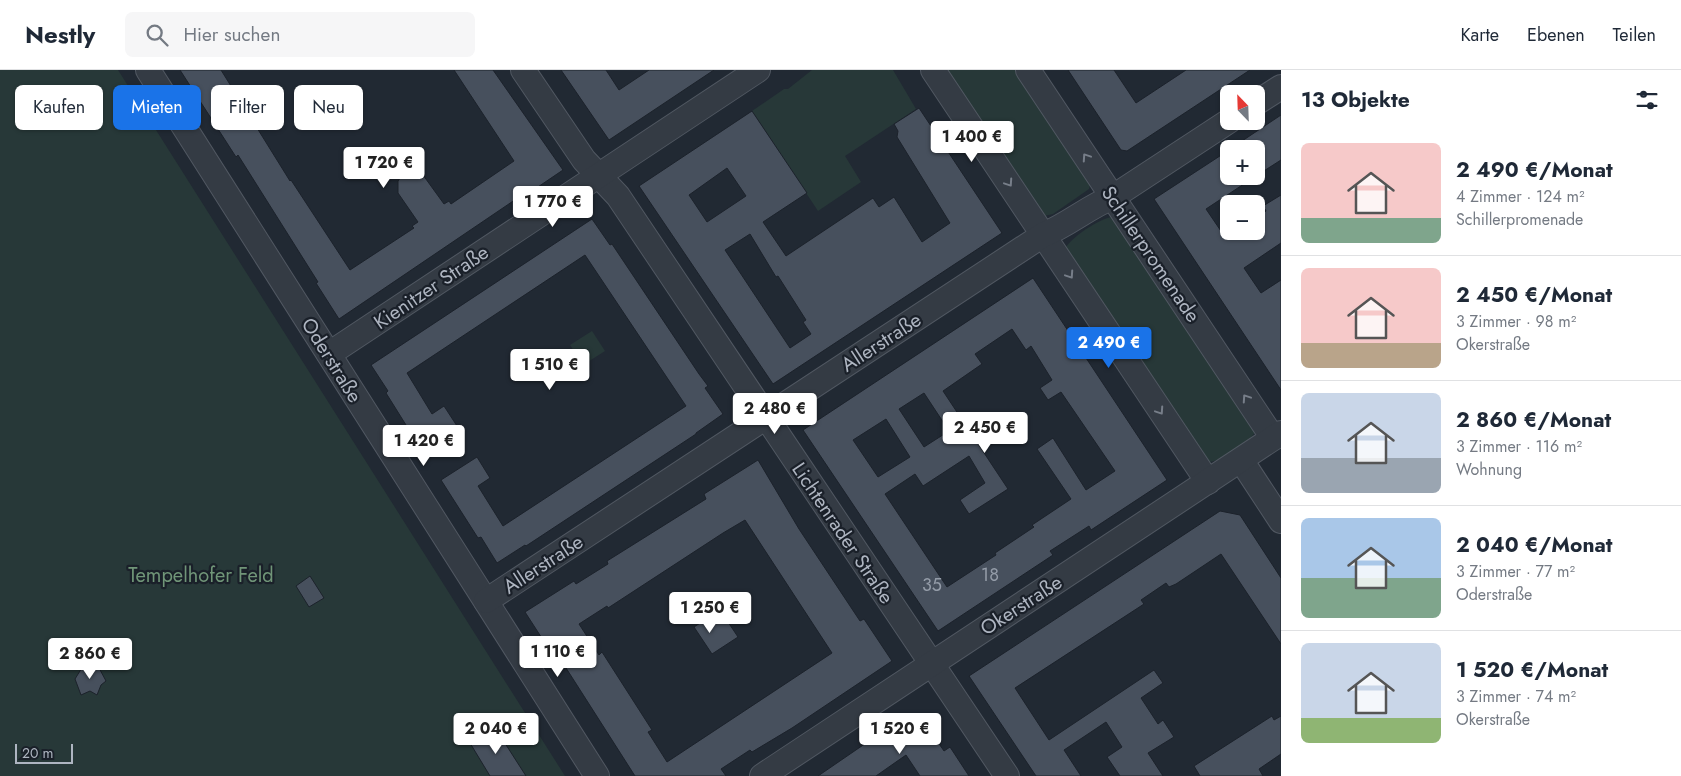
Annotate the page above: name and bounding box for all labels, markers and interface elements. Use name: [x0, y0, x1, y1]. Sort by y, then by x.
search box: [125, 12, 475, 57]
text: Nestly: [25, 17, 95, 52]
icon: search: [143, 21, 171, 49]
text: Hier suchen: [183, 21, 280, 48]
text: Karte: [1460, 22, 1499, 48]
text: Ebenen: [1527, 22, 1585, 48]
text: Teilen: [1613, 22, 1656, 48]
chip: Kaufen: [15, 85, 103, 130]
chip: Mieten: [113, 85, 201, 130]
chip: Filter: [211, 85, 284, 130]
chip: Neu: [294, 85, 363, 130]
north arrow: [1220, 85, 1265, 130]
map controls: [1220, 85, 1265, 240]
text: 13 Objekte: [1301, 85, 1410, 115]
icon: filters: [1633, 86, 1661, 114]
pin: 1 400 €: [926, 121, 1018, 163]
text: 1 400 €: [942, 125, 1002, 148]
button: +: [1220, 140, 1265, 185]
pin: 1 720 €: [338, 146, 430, 189]
text: 1 720 €: [355, 151, 413, 174]
one-way arrow: [1082, 153, 1092, 162]
text: 2 490 €/Monat: [1456, 155, 1613, 185]
icon: home: [1341, 163, 1401, 223]
one-way arrow: [1003, 178, 1012, 187]
street label: Schillerpromenade: [1094, 180, 1207, 328]
text: 4 Zimmer · 124 m²: [1456, 185, 1585, 208]
pin: 1 770 €: [507, 186, 599, 228]
text: 1 770 €: [524, 190, 582, 213]
button: −: [1220, 195, 1265, 240]
text: Schillerpromenade: [1456, 208, 1583, 231]
street label: Kienitzer Straße: [368, 238, 495, 337]
one-way arrow: [1064, 270, 1073, 279]
text: 2 450 €/Monat: [1456, 280, 1612, 310]
icon: home: [1341, 288, 1401, 348]
street label: Allerstraße: [835, 306, 927, 379]
text: 3 Zimmer · 98 m²: [1456, 310, 1576, 333]
street label: Oderstraße: [294, 312, 369, 408]
pin: 2 490 €: [1063, 326, 1155, 369]
text: 2 490 €: [1077, 331, 1141, 354]
text: Okerstraße: [1456, 333, 1530, 356]
pin: 1 510 €: [504, 348, 596, 391]
text: 1 510 €: [521, 353, 579, 376]
pin: 2 480 €: [729, 392, 821, 435]
one-way arrow: [1243, 394, 1252, 403]
text: 2 480 €: [744, 397, 806, 420]
one-way arrow: [1154, 405, 1163, 414]
text: 2 860 €/Monat: [1456, 405, 1611, 435]
pin: 2 450 €: [939, 412, 1031, 454]
icon: home: [1341, 413, 1401, 473]
text: 2 450 €: [954, 416, 1016, 439]
pin: 1 420 €: [378, 424, 470, 467]
text: 1 420 €: [394, 429, 454, 452]
text: 3 Zimmer · 116 m²: [1456, 435, 1582, 458]
street label: Lichtenrader Straße: [785, 457, 901, 610]
text: Wohnung: [1456, 458, 1522, 481]
street label: Allerstraße: [497, 528, 589, 601]
text: 2 040 €/Monat: [1456, 530, 1613, 560]
icon: home: [1341, 538, 1401, 598]
text: 3 Zimmer · 77 m²: [1456, 560, 1575, 583]
park label: Tempelhofer Feld: [128, 561, 274, 590]
house number: 18: [981, 562, 999, 588]
street label: Okerstraße: [975, 568, 1068, 643]
house number: 35: [922, 572, 942, 598]
text: Oderstraße: [1456, 583, 1532, 606]
pin: 1 250 €: [664, 592, 756, 634]
text: 1 250 €: [680, 596, 740, 619]
pin: 1 110 €: [512, 636, 604, 678]
pin: 2 860 €: [44, 638, 136, 680]
text: 1 110 €: [530, 640, 586, 663]
text: 2 860 €: [59, 642, 121, 665]
text: 1 520 €/Monat: [1456, 655, 1608, 685]
icon: home: [1341, 663, 1401, 723]
text: 3 Zimmer · 74 m²: [1456, 685, 1576, 708]
text: Okerstraße: [1456, 708, 1530, 731]
pin: 2 040 €: [450, 712, 542, 755]
pin: 1 520 €: [854, 712, 946, 755]
text: 2 040 €: [465, 717, 527, 740]
text: 1 520 €: [870, 717, 930, 740]
scale bar: [15, 741, 72, 764]
text: 20 m: [22, 743, 54, 763]

